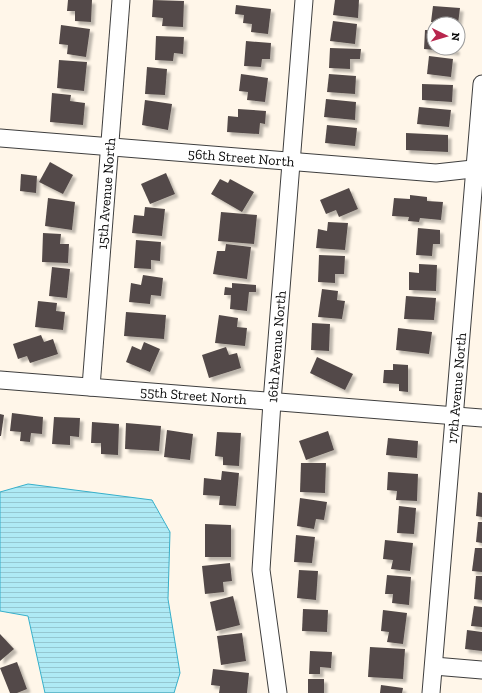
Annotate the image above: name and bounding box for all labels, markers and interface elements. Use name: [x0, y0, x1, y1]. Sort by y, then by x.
north arrow: [426, 16, 466, 56]
text: N: [449, 32, 462, 42]
street label: 15th Avenue North: [94, 137, 119, 250]
street label: 56th Street North: [187, 145, 295, 171]
street label: 16th Avenue North: [264, 290, 290, 403]
street label: 17th Avenue North: [444, 332, 470, 444]
street label: 55th Street North: [139, 383, 247, 408]

